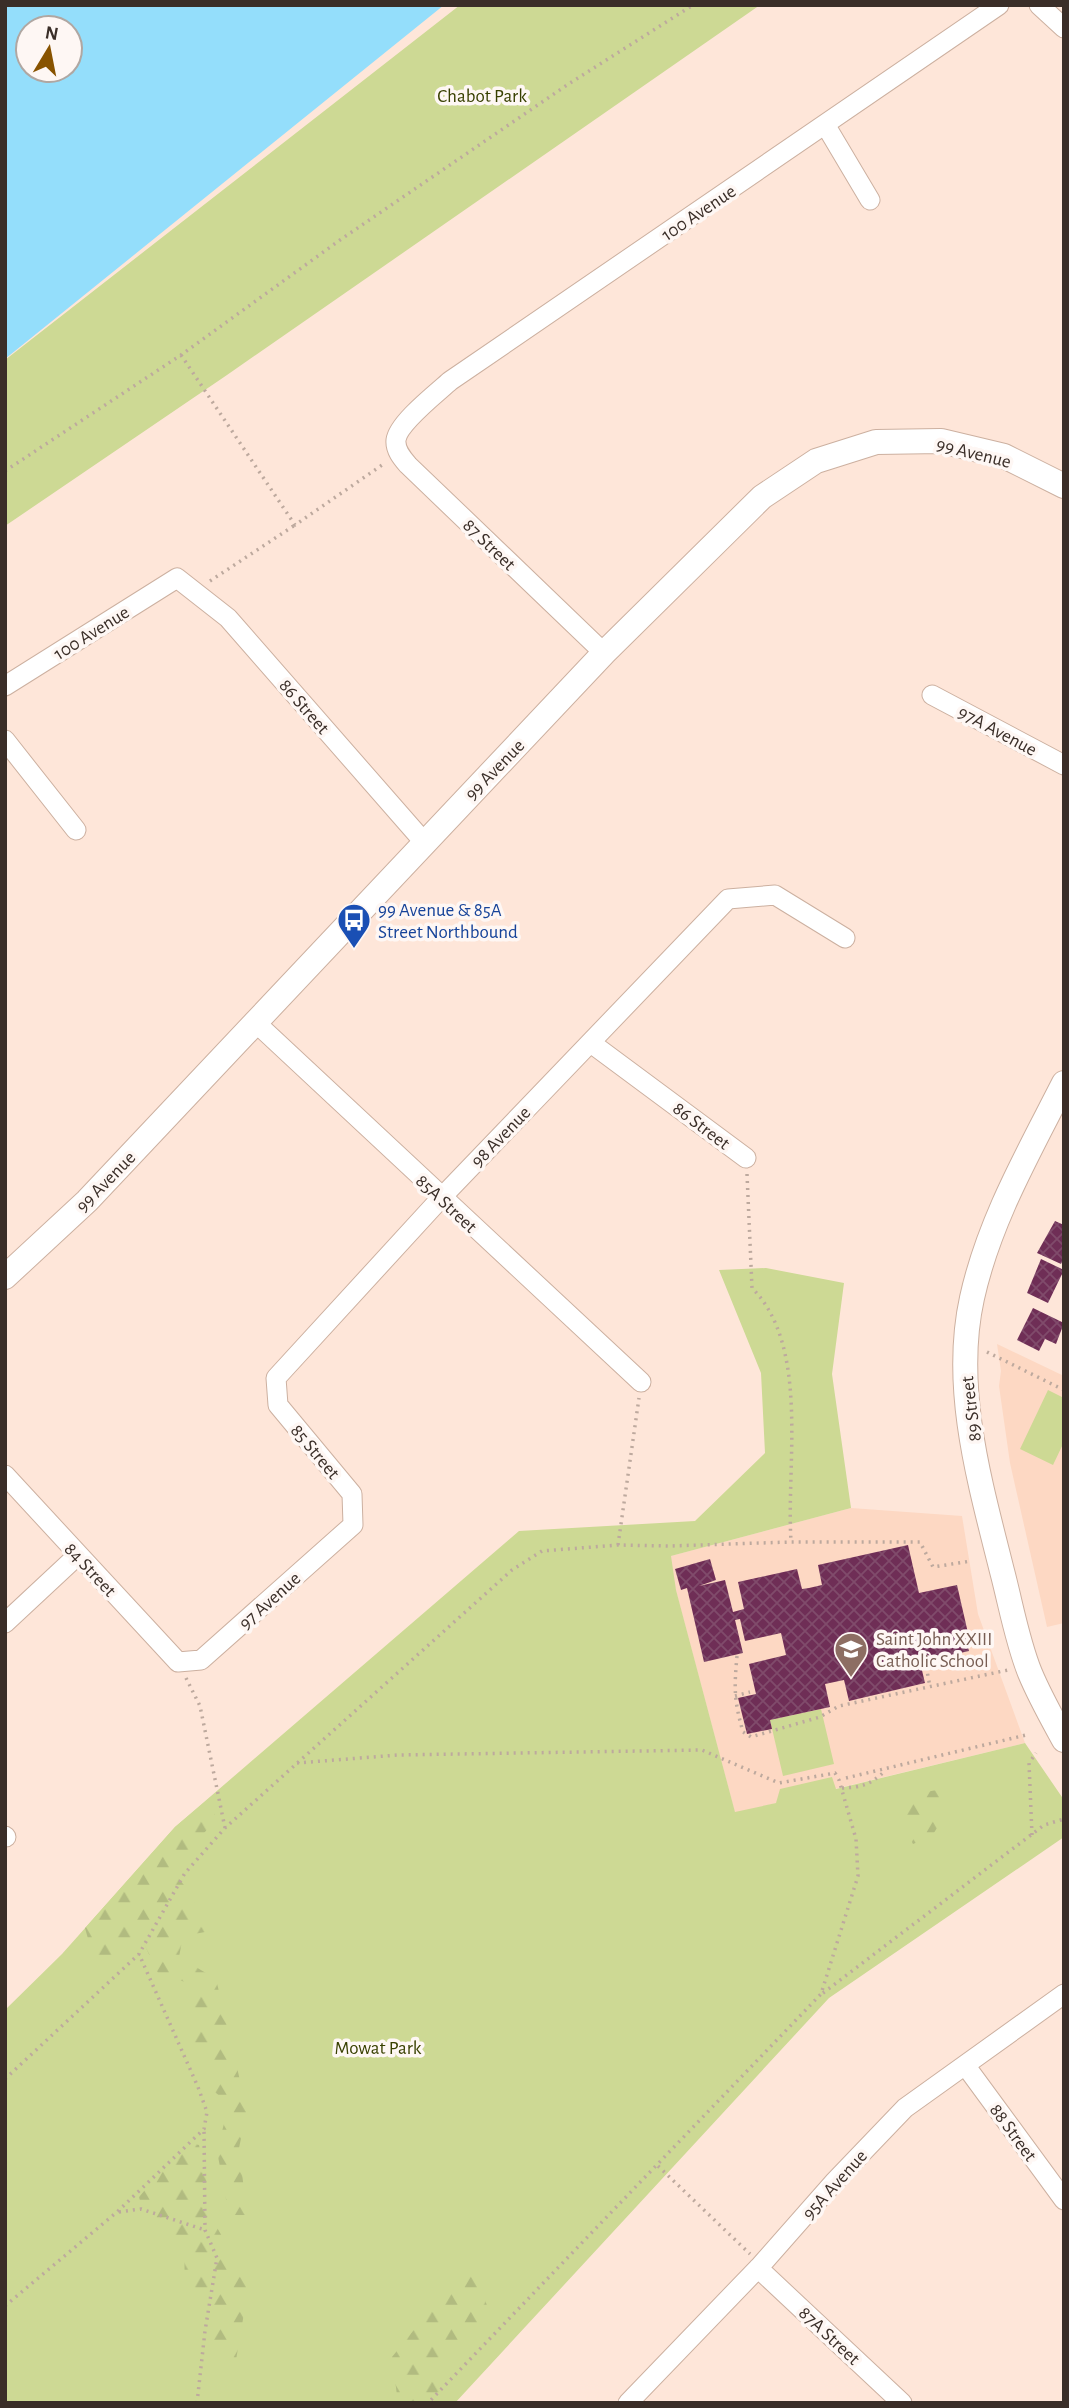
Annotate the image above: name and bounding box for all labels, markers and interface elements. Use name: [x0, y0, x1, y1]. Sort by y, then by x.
north arrow: [14, 14, 84, 84]
text: N: [44, 23, 60, 44]
park label: Chabot Park: [437, 87, 527, 106]
street label: 100 Avenue: [658, 182, 739, 245]
street label: 99 Avenue: [934, 435, 1013, 472]
street label: 87 Street: [459, 516, 519, 574]
street label: 100 Avenue: [51, 603, 133, 664]
street label: 86 Street: [275, 676, 333, 738]
street label: 97A Avenue: [955, 703, 1040, 760]
street label: 99 Avenue: [462, 736, 528, 804]
bus stop icon: 99 Avenue & 85A Street Northbound: [335, 901, 373, 950]
place label: 99 Avenue & 85A Street Northbound: [378, 901, 518, 942]
street label: 86 Street: [669, 1099, 733, 1154]
street label: 98 Avenue: [468, 1103, 534, 1171]
street label: 99 Avenue: [73, 1148, 139, 1216]
street label: 85A Street: [412, 1171, 480, 1237]
street label: 89 Street: [958, 1375, 985, 1443]
street label: 85 Street: [287, 1421, 343, 1483]
street label: 84 Street: [60, 1539, 119, 1601]
street label: 97 Avenue: [236, 1569, 304, 1633]
school or university icon: Saint John XXIII Catholic School: [832, 1630, 870, 1679]
place label: Saint John XXIII Catholic School: [876, 1630, 992, 1671]
park label: Mowat Park: [335, 2039, 422, 2058]
street label: 88 Street: [986, 2101, 1040, 2165]
street label: 95A Avenue: [799, 2147, 871, 2223]
street label: 87A Street: [795, 2303, 863, 2369]

